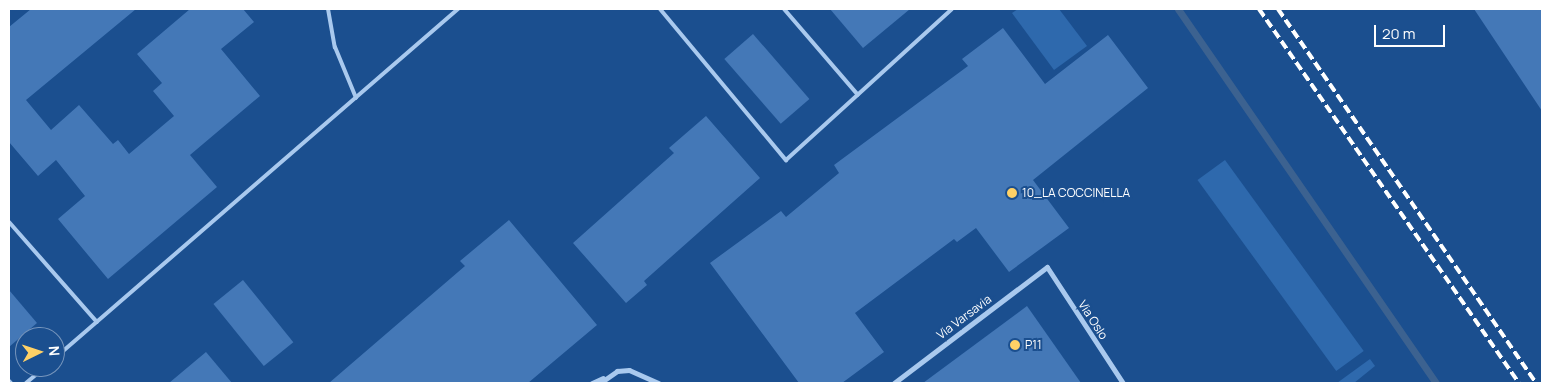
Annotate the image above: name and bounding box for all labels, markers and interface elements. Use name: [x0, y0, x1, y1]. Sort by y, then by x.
scale bar: [1376, 15, 1447, 47]
text: 20 m: [1382, 23, 1415, 44]
place label: 10_LA COCCINELLA: [1022, 186, 1130, 200]
marker: 10_LA COCCINELLA: [1006, 187, 1018, 199]
street label: Via Varsavia: [934, 292, 994, 342]
street label: Via Oslo: [1075, 298, 1111, 342]
north arrow: [15, 327, 65, 377]
place label: P11: [1025, 338, 1042, 352]
marker: P11: [1009, 339, 1021, 351]
text: N: [45, 345, 64, 357]

